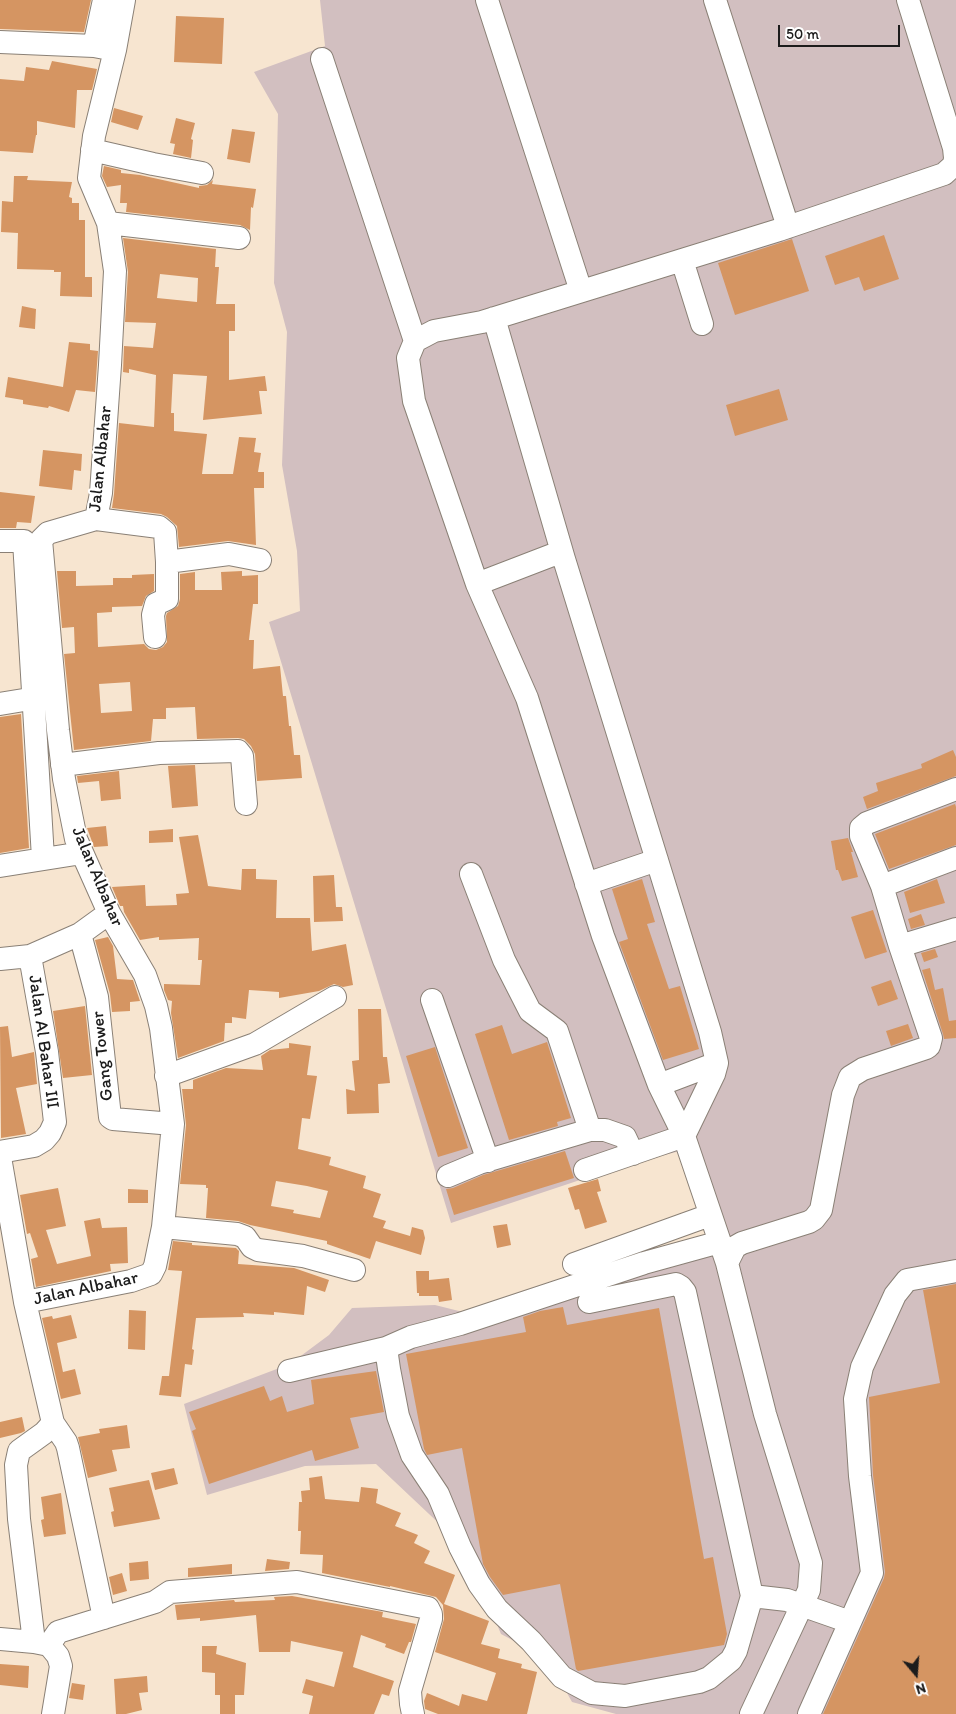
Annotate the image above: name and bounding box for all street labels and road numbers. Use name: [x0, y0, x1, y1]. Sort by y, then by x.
street label: Jalan Albahar: [85, 405, 117, 513]
street label: Jalan Albahar: [66, 824, 128, 930]
street label: Jalan Al Bahar III: [23, 974, 63, 1110]
street label: Gang Tower: [88, 1010, 118, 1102]
street label: Jalan Albahar: [32, 1267, 140, 1311]

